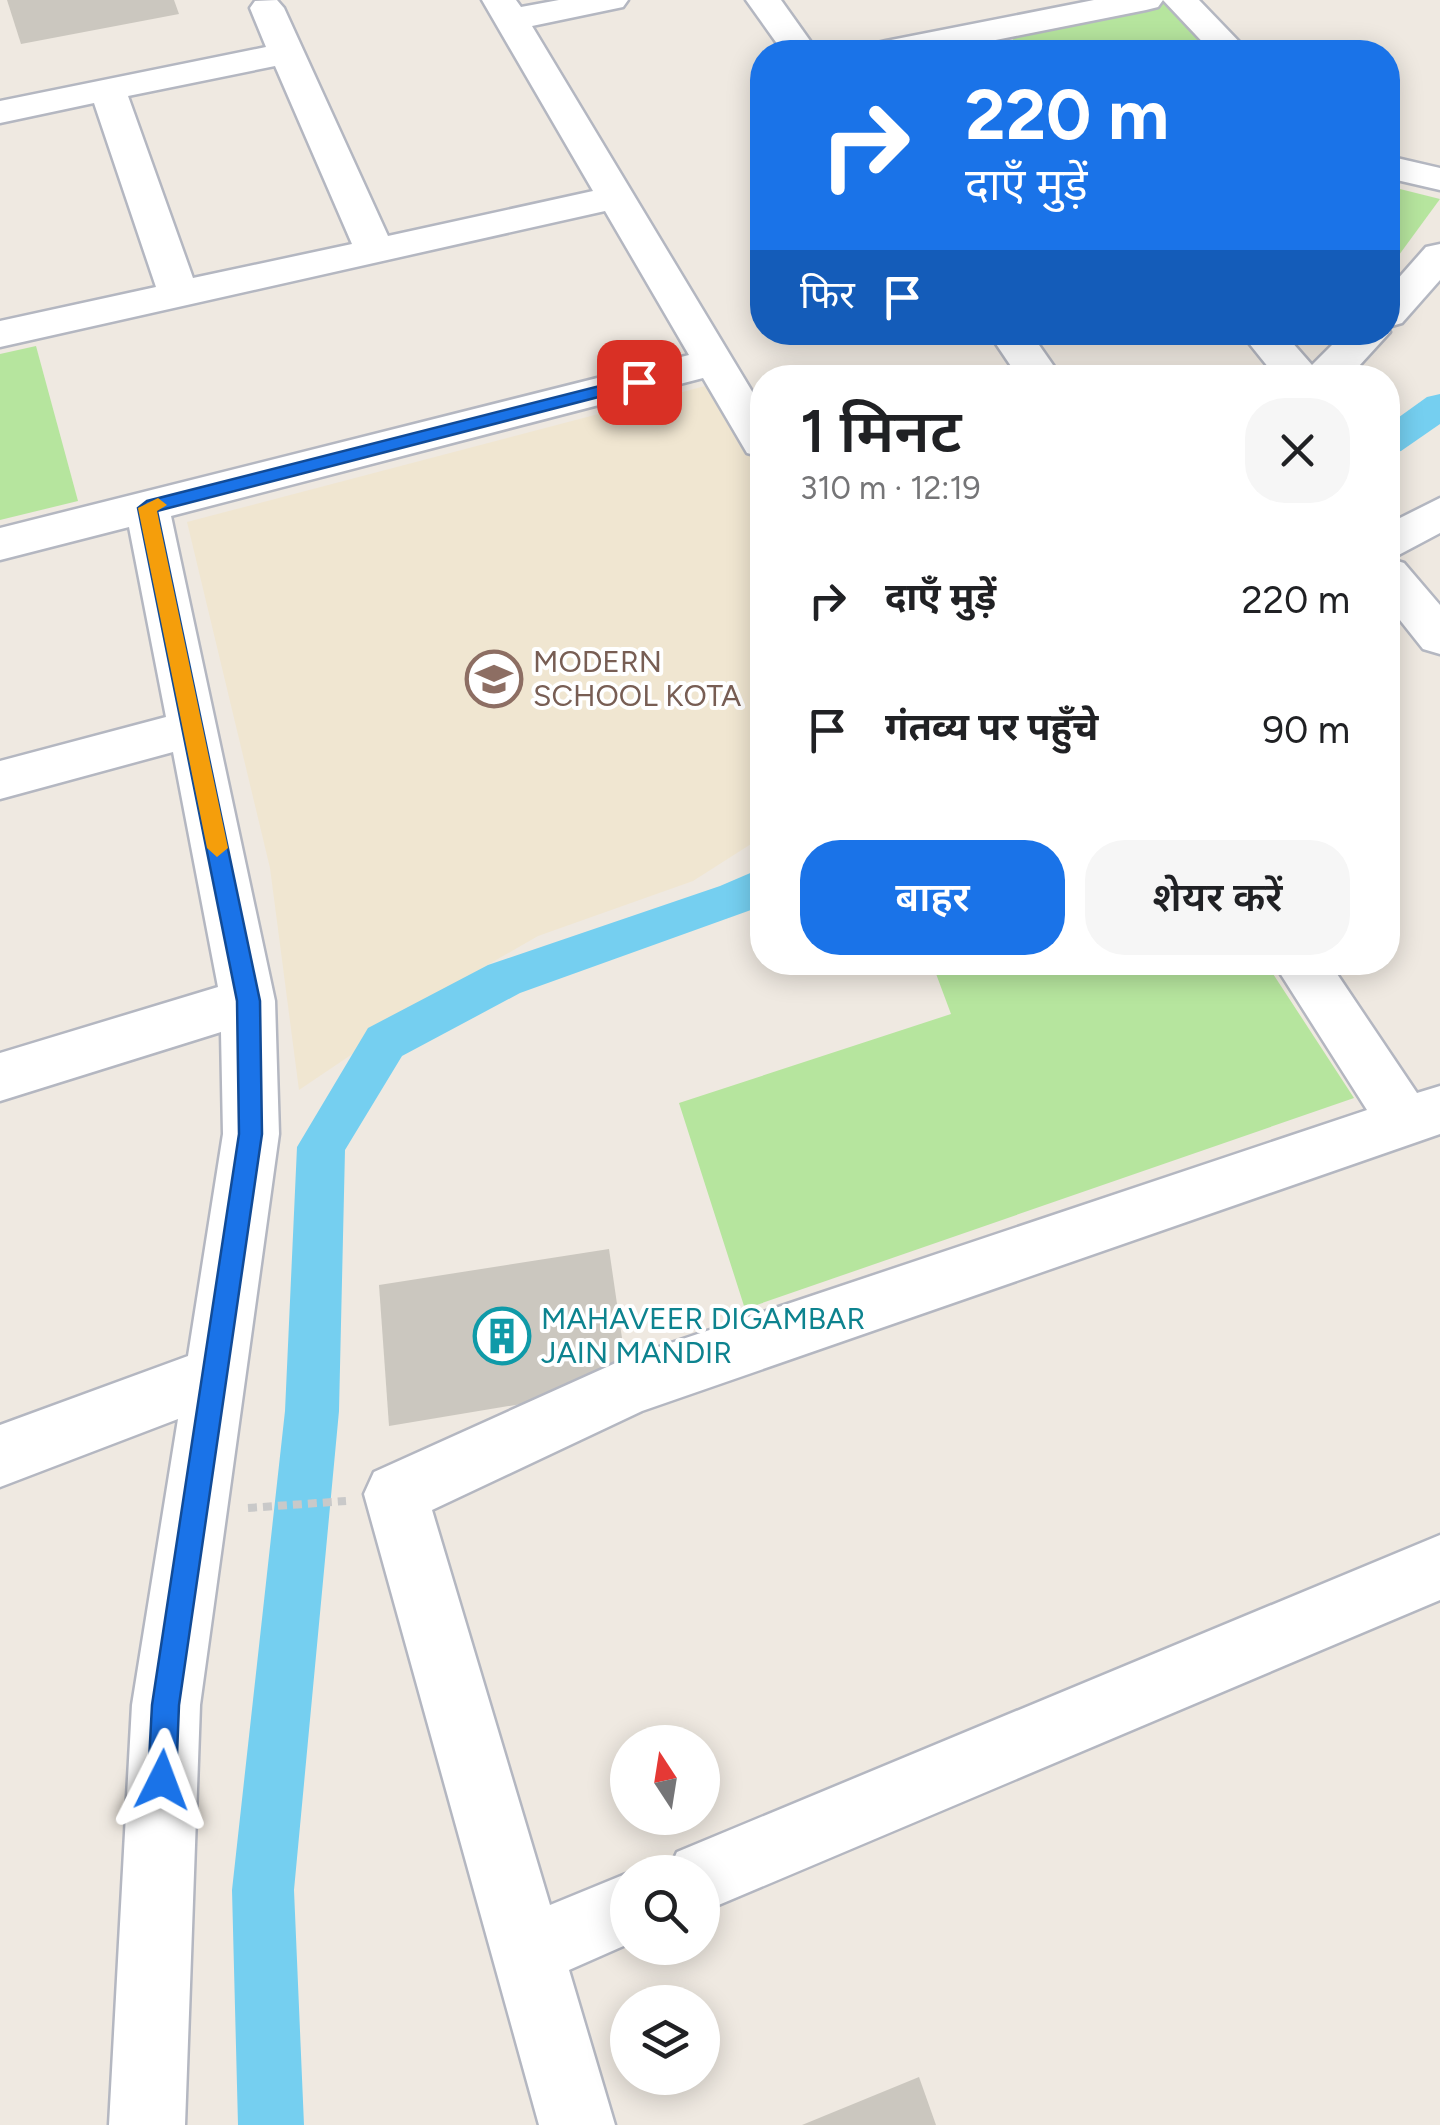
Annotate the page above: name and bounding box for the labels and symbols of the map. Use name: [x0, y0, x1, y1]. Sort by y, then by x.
pin: [597, 340, 682, 425]
place label: MODERN SCHOOL KOTA: [533, 643, 742, 714]
school or university icon: MODERN SCHOOL KOTA: [464, 649, 524, 709]
place label: MAHAVEER DIGAMBAR JAIN MANDIR: [541, 1300, 865, 1371]
building icon: MAHAVEER DIGAMBAR JAIN MANDIR: [472, 1306, 532, 1366]
north arrow: [610, 1725, 720, 1835]
position arrow: [110, 1728, 214, 1832]

